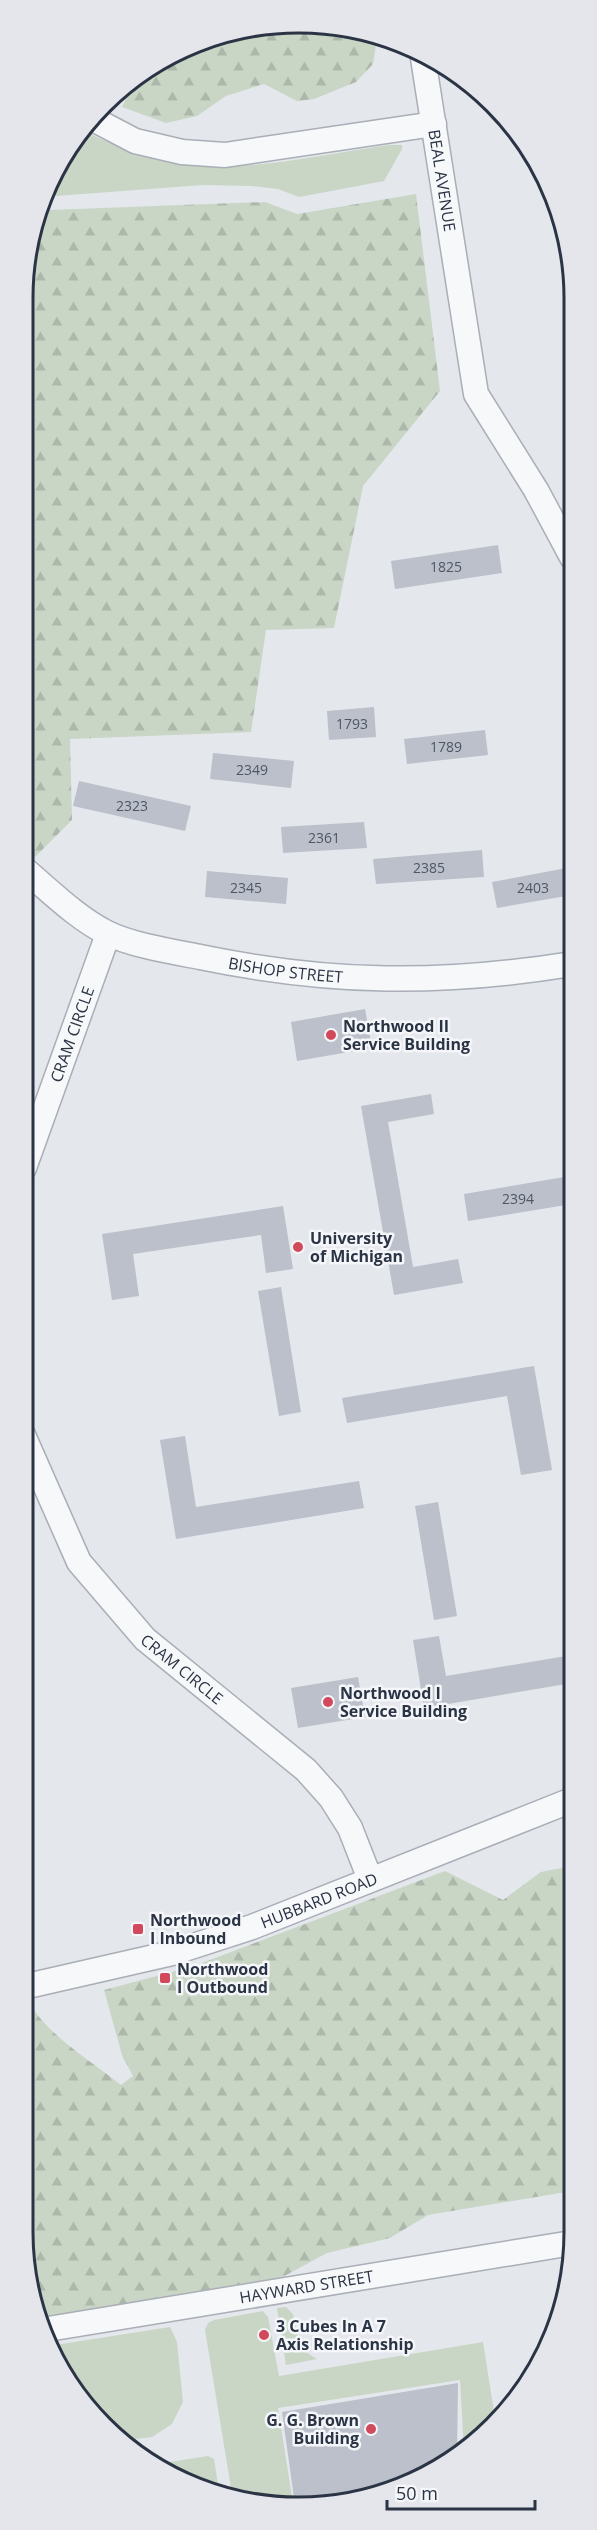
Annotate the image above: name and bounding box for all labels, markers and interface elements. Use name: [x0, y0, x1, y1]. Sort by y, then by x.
street label: BEAL AVENUE: [423, 128, 461, 233]
house number: 1825: [430, 557, 462, 576]
house number: 1793: [336, 714, 368, 733]
house number: 1789: [430, 737, 462, 756]
house number: 2349: [236, 760, 268, 779]
house number: 2323: [116, 796, 148, 815]
house number: 2361: [308, 828, 340, 847]
house number: 2385: [413, 858, 445, 877]
house number: 2345: [230, 878, 262, 897]
house number: 2403: [517, 878, 549, 897]
street label: BISHOP STREET: [227, 952, 344, 988]
street label: CRAM CIRCLE: [45, 983, 99, 1085]
place label: Northwood II Service Building: [343, 1015, 470, 1055]
marker: Northwood II Service Building: [324, 1028, 338, 1042]
house number: 2394: [502, 1189, 534, 1208]
place label: University of Michigan: [310, 1227, 403, 1267]
marker: University of Michigan: [291, 1240, 305, 1254]
street label: CRAM CIRCLE: [136, 1629, 228, 1709]
place label: Northwood I Service Building: [340, 1682, 467, 1722]
marker: Northwood I Service Building: [321, 1695, 335, 1709]
street label: HUBBARD ROAD: [257, 1867, 381, 1934]
place label: Northwood I Inbound: [150, 1909, 241, 1949]
marker: Northwood I Inbound: [131, 1922, 145, 1936]
place label: Northwood I Outbound: [177, 1958, 268, 1998]
marker: Northwood I Outbound: [158, 1971, 172, 1985]
street label: HAYWARD STREET: [238, 2265, 375, 2308]
place label: 3 Cubes In A 7 Axis Relationship: [276, 2315, 414, 2355]
marker: 3 Cubes In A 7 Axis Relationship: [257, 2328, 271, 2342]
place label: G. G. Brown Building: [266, 2409, 359, 2449]
marker: G. G. Brown Building: [364, 2422, 378, 2436]
scale bar: [387, 2473, 536, 2511]
text: 50 m: [396, 2481, 438, 2505]

